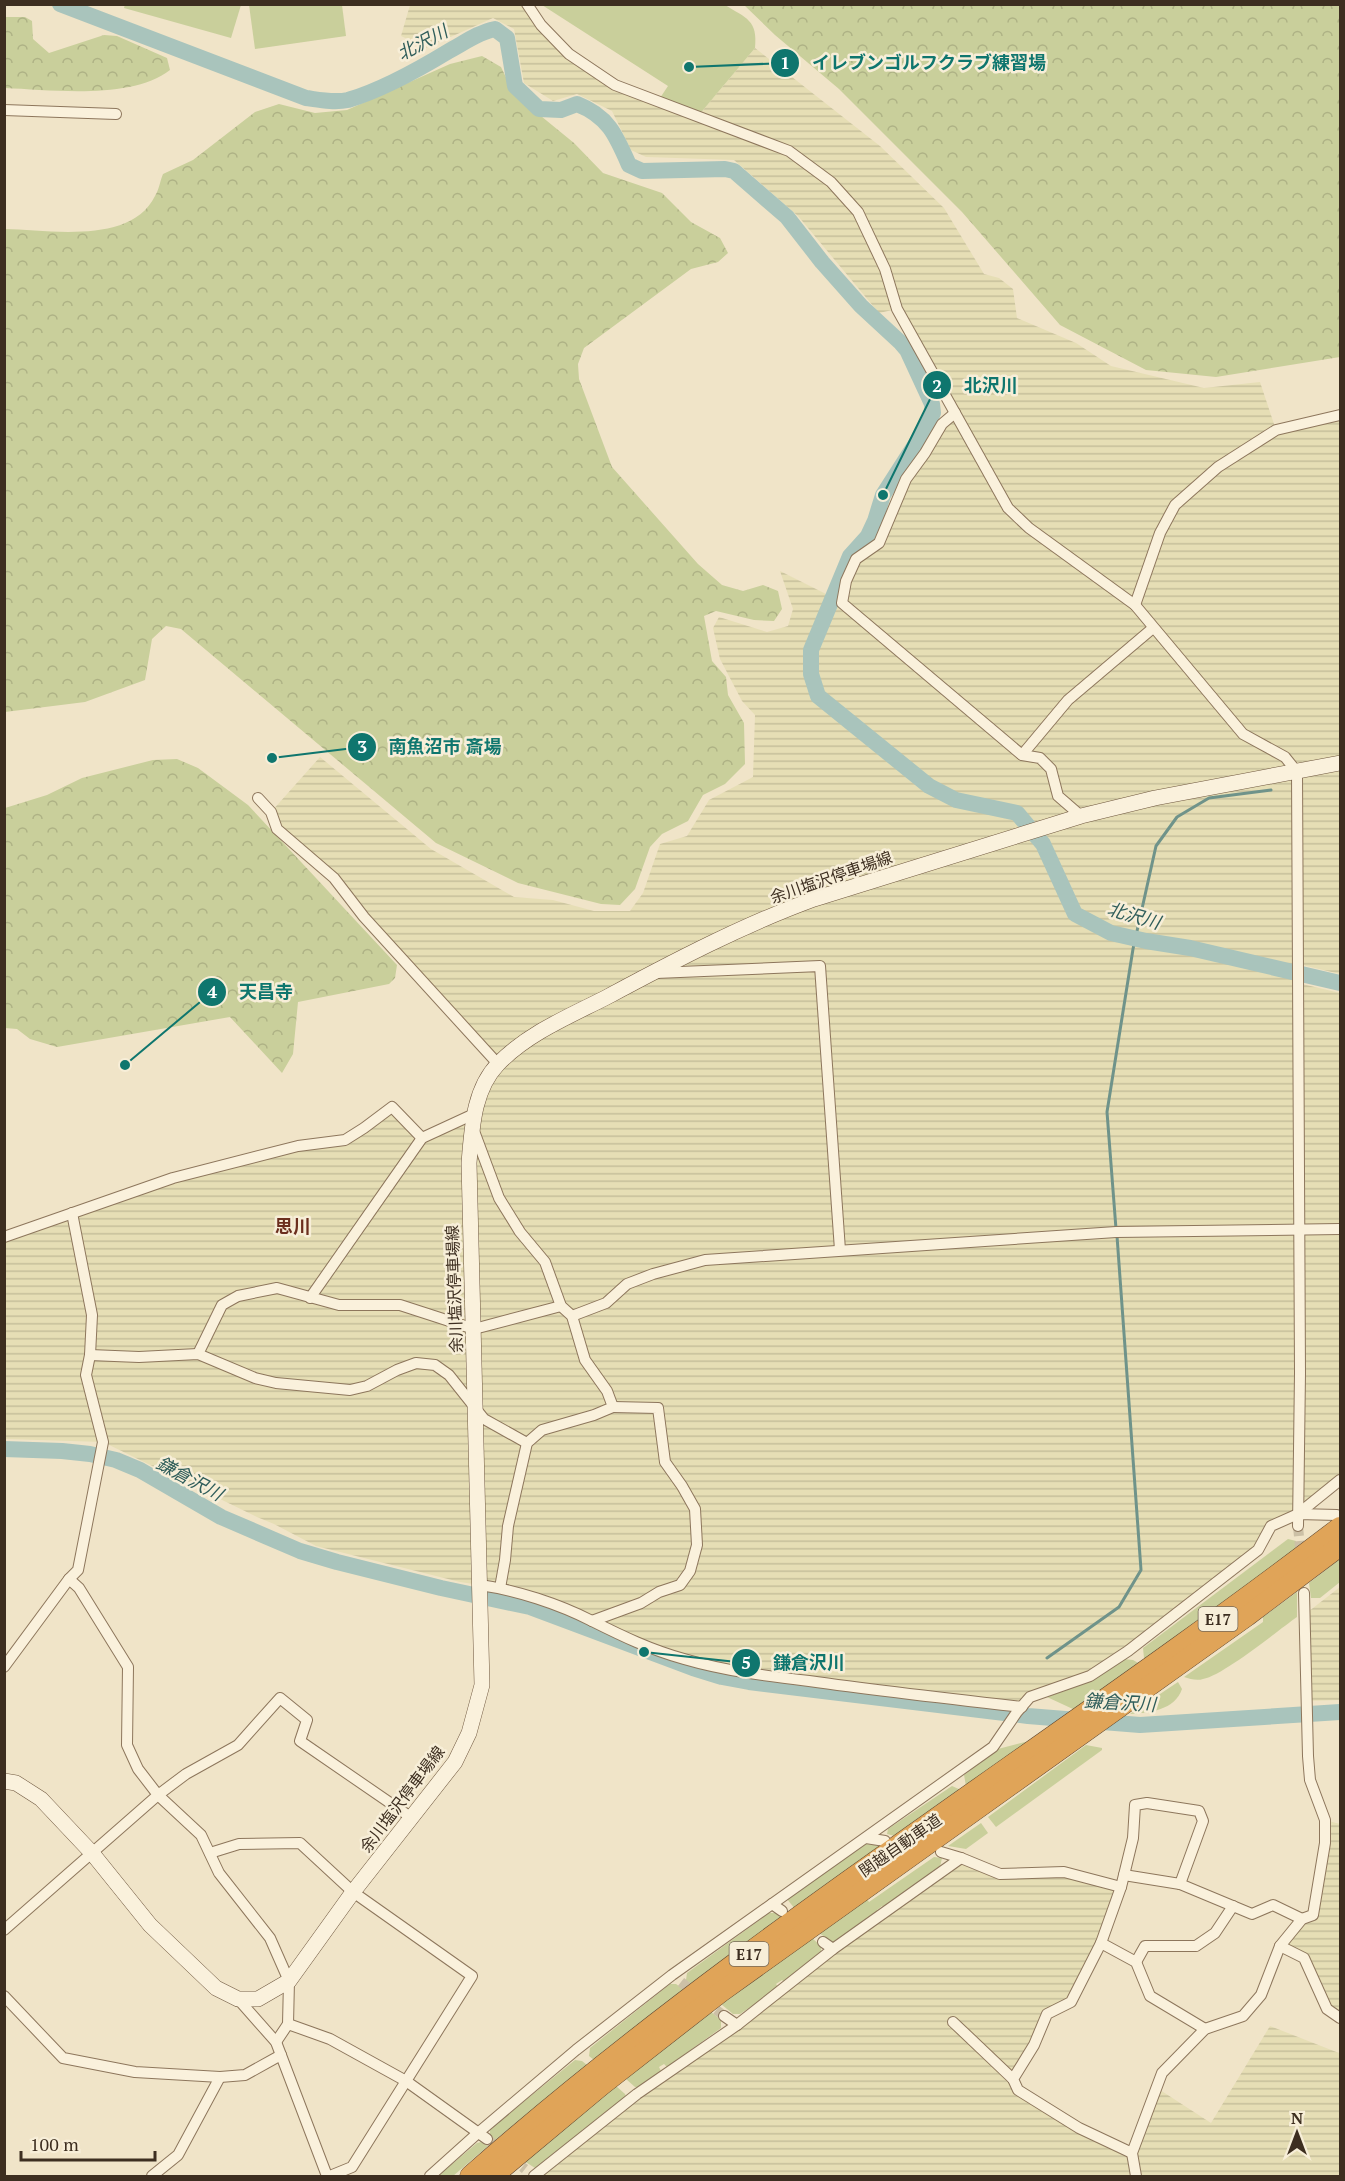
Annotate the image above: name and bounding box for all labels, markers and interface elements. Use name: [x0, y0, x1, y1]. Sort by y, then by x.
water label: 北沢川: [393, 18, 453, 65]
callout: イレブンゴルフクラブ練習場: [770, 45, 1058, 81]
text: 1: [780, 50, 790, 74]
text: イレブンゴルフクラブ練習場: [812, 50, 1046, 74]
callout: 北沢川: [922, 367, 1030, 403]
text: 2: [932, 373, 942, 397]
text: 北沢川: [964, 373, 1018, 397]
callout: 南魚沼市 斎場: [347, 729, 514, 765]
text: 3: [357, 734, 367, 758]
text: 南魚沼市 斎場: [389, 734, 501, 758]
street label: 余川塩沢停車場線: [767, 846, 895, 908]
water label: 北沢川: [1105, 896, 1165, 935]
callout: 天昌寺: [197, 974, 305, 1010]
text: 4: [207, 979, 218, 1003]
text: 天昌寺: [239, 979, 293, 1003]
district label: 思川: [275, 1214, 311, 1238]
street label: 余川塩沢停車場線: [441, 1225, 467, 1353]
water label: 鎌倉沢川: [153, 1451, 229, 1506]
road number: E17: [1198, 1607, 1238, 1631]
callout: 鎌倉沢川: [731, 1645, 857, 1681]
text: 5: [741, 1650, 751, 1674]
text: 鎌倉沢川: [773, 1650, 845, 1674]
water label: 鎌倉沢川: [1083, 1688, 1159, 1716]
street label: 余川塩沢停車場線: [355, 1741, 449, 1857]
street label: 関越自動車道: [854, 1808, 946, 1882]
road number: E17: [730, 1942, 768, 1966]
north arrow: [1267, 2103, 1327, 2163]
text: N: [1291, 2107, 1303, 2129]
scale bar: [21, 2124, 154, 2162]
text: 100 m: [30, 2132, 79, 2156]

